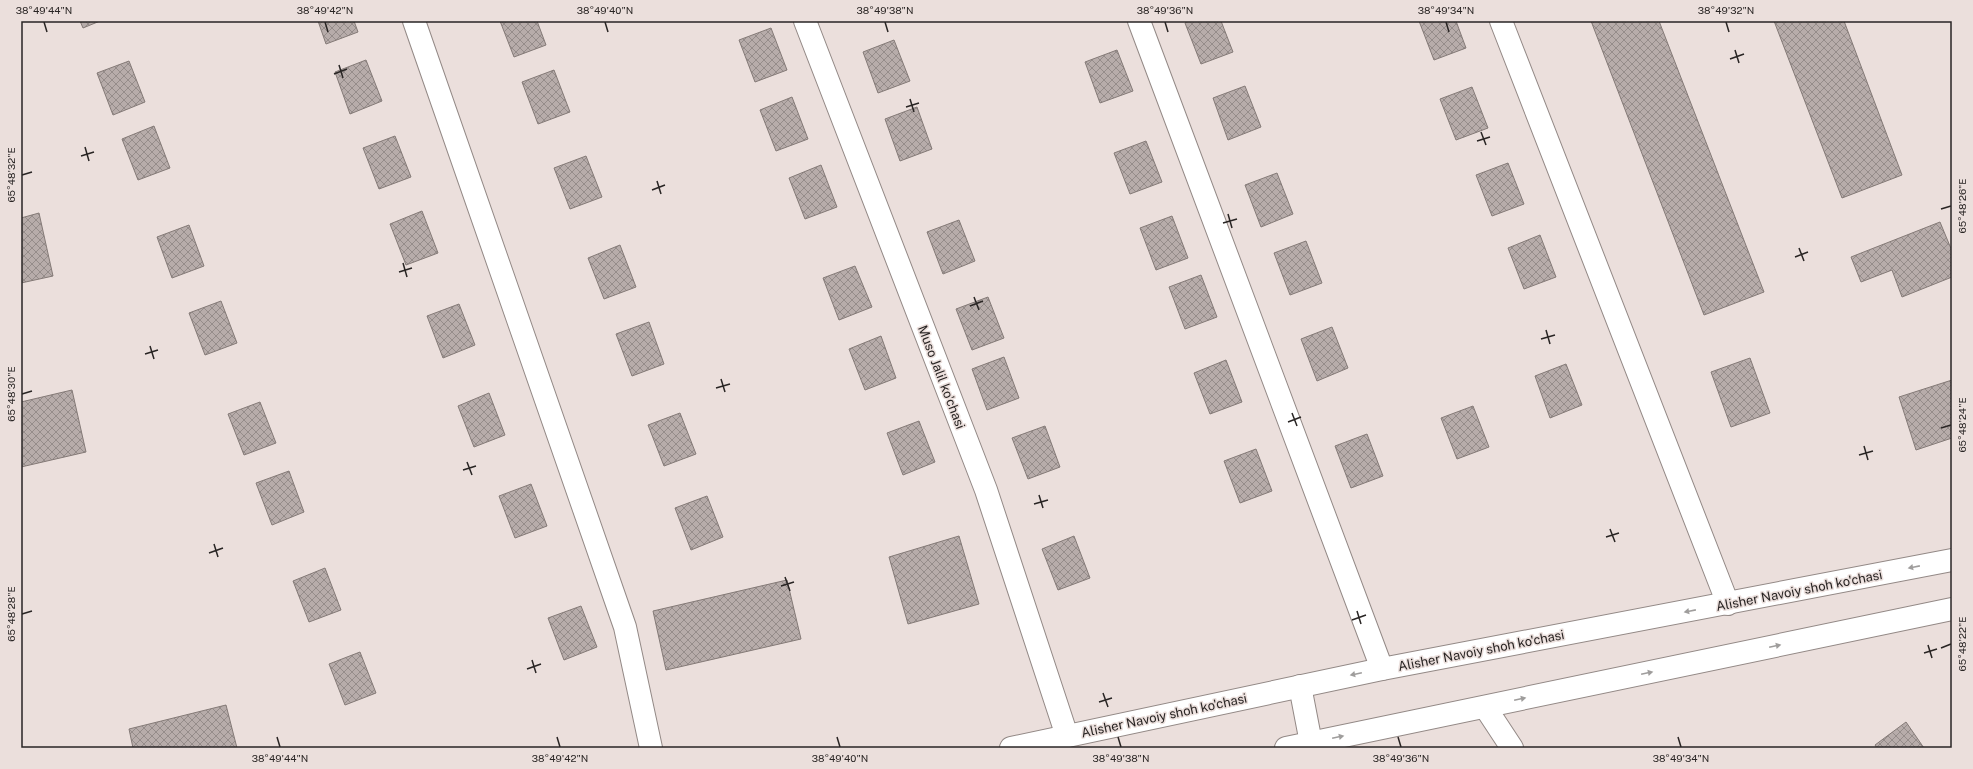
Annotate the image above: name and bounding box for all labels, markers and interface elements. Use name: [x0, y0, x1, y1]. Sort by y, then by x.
text: 38°49'44"N: [16, 4, 72, 16]
text: 38°49'42"N: [297, 4, 353, 16]
text: 38°49'40"N: [577, 4, 633, 16]
text: 38°49'38"N: [857, 4, 913, 16]
text: 38°49'36"N: [1137, 4, 1193, 16]
text: 38°49'34"N: [1418, 4, 1474, 16]
text: 38°49'32"N: [1698, 4, 1754, 16]
text: 65°48'32"E: [5, 147, 17, 203]
text: 65°48'26"E: [1956, 178, 1968, 234]
street label: Muso Jalil ko'chasi: [915, 323, 968, 431]
text: 65°48'30"E: [5, 366, 17, 422]
text: 65°48'24"E: [1956, 397, 1968, 453]
one-way arrow: [1908, 565, 1920, 571]
street label: Alisher Navoiy shoh ko'chasi: [1715, 567, 1884, 614]
text: 65°48'28"E: [5, 586, 17, 642]
one-way arrow: [1684, 608, 1696, 614]
text: 65°48'22"E: [1956, 617, 1968, 671]
street label: Alisher Navoiy shoh ko'chasi: [1397, 627, 1566, 674]
one-way arrow: [1768, 643, 1781, 649]
one-way arrow: [1641, 669, 1654, 675]
one-way arrow: [1350, 672, 1362, 678]
street label: Alisher Navoiy shoh ko'chasi: [1080, 691, 1248, 740]
one-way arrow: [1514, 696, 1526, 702]
one-way arrow: [1332, 734, 1344, 740]
text: 38°49'44"N: [252, 752, 308, 764]
text: 38°49'42"N: [532, 752, 588, 764]
text: 38°49'40"N: [812, 752, 868, 764]
text: 38°49'38"N: [1093, 752, 1149, 764]
text: 38°49'36"N: [1373, 752, 1429, 764]
text: 38°49'34"N: [1653, 752, 1709, 764]

